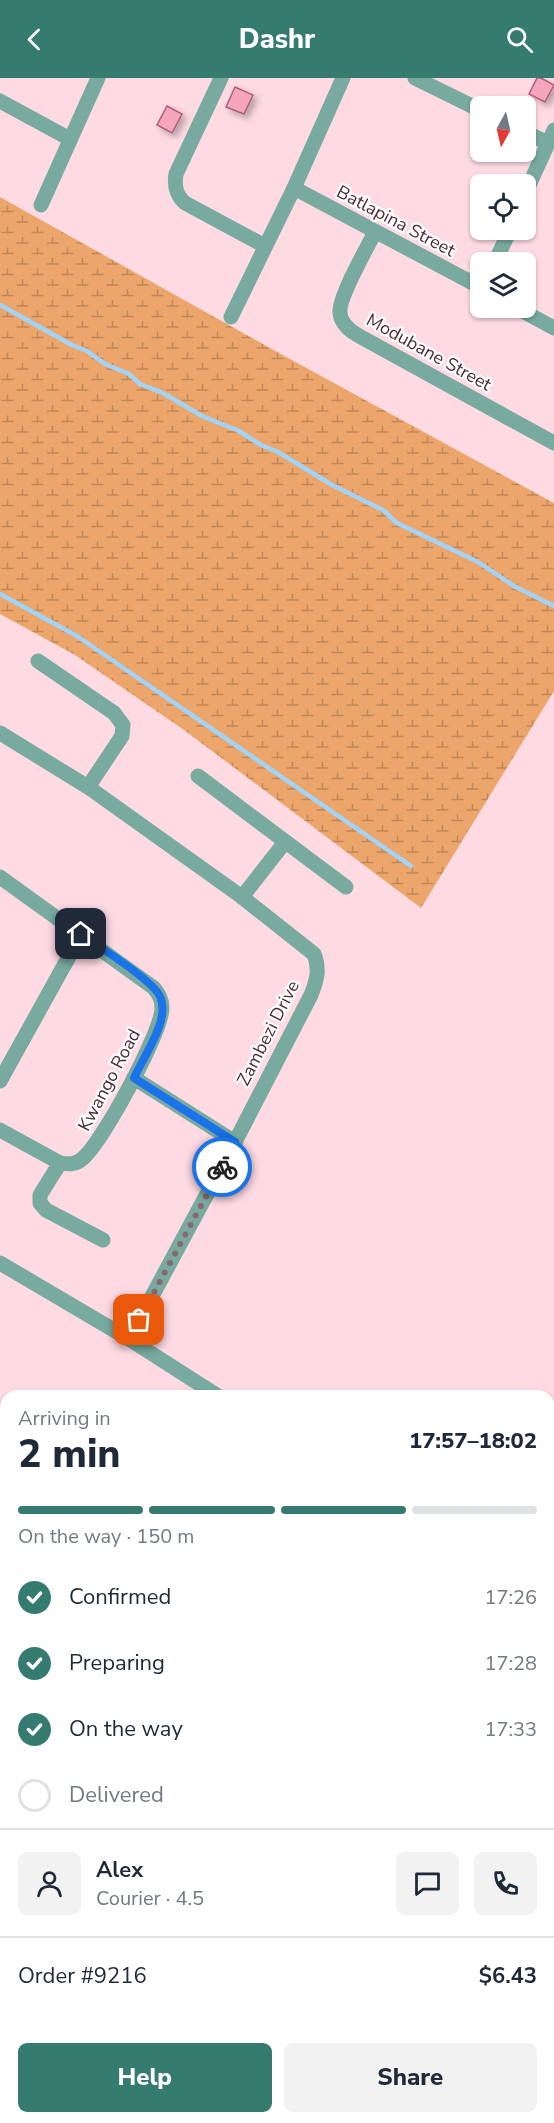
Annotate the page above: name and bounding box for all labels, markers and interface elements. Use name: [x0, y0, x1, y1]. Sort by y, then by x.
text: Dashr: [239, 21, 315, 58]
icon: back: [18, 23, 51, 56]
icon: search: [503, 23, 536, 56]
north arrow: [470, 96, 536, 162]
map controls: [470, 96, 536, 318]
button: locate: [470, 174, 536, 240]
street label: Batlapina Street: [333, 180, 460, 263]
button: layers: [470, 252, 536, 318]
street label: Modubane Street: [362, 308, 496, 397]
pin: [55, 908, 106, 959]
icon: home: [64, 917, 97, 950]
street label: Zambezi Drive: [231, 976, 305, 1090]
street label: Kwango Road: [72, 1025, 146, 1135]
courier: [192, 1137, 252, 1197]
icon: bike: [206, 1151, 239, 1184]
pin: [113, 1294, 164, 1345]
icon: bag: [122, 1303, 155, 1336]
text: Arriving in: [18, 1405, 111, 1432]
text: 17:57–18:02: [409, 1426, 537, 1456]
text: 2 min: [18, 1428, 121, 1481]
text: On the way · 150 m: [18, 1523, 194, 1550]
icon: check: [18, 1581, 51, 1614]
text: Confirmed: [69, 1582, 171, 1612]
text: 17:26: [484, 1584, 537, 1611]
icon: check: [18, 1647, 51, 1680]
text: Preparing: [69, 1648, 165, 1678]
text: 17:28: [484, 1650, 537, 1677]
icon: check: [18, 1713, 51, 1746]
text: On the way: [69, 1714, 183, 1744]
text: 17:33: [484, 1716, 537, 1743]
text: Delivered: [69, 1780, 164, 1810]
button: person: [18, 1852, 81, 1915]
button: chat: [396, 1852, 459, 1915]
button: phone: [474, 1852, 537, 1915]
text: Alex: [96, 1855, 143, 1885]
text: Courier · 4.5: [96, 1885, 204, 1912]
text: Order #9216: [18, 1961, 147, 1991]
text: $6.43: [479, 1961, 537, 1991]
button: Help: [18, 2043, 272, 2112]
button: Share: [284, 2043, 537, 2112]

